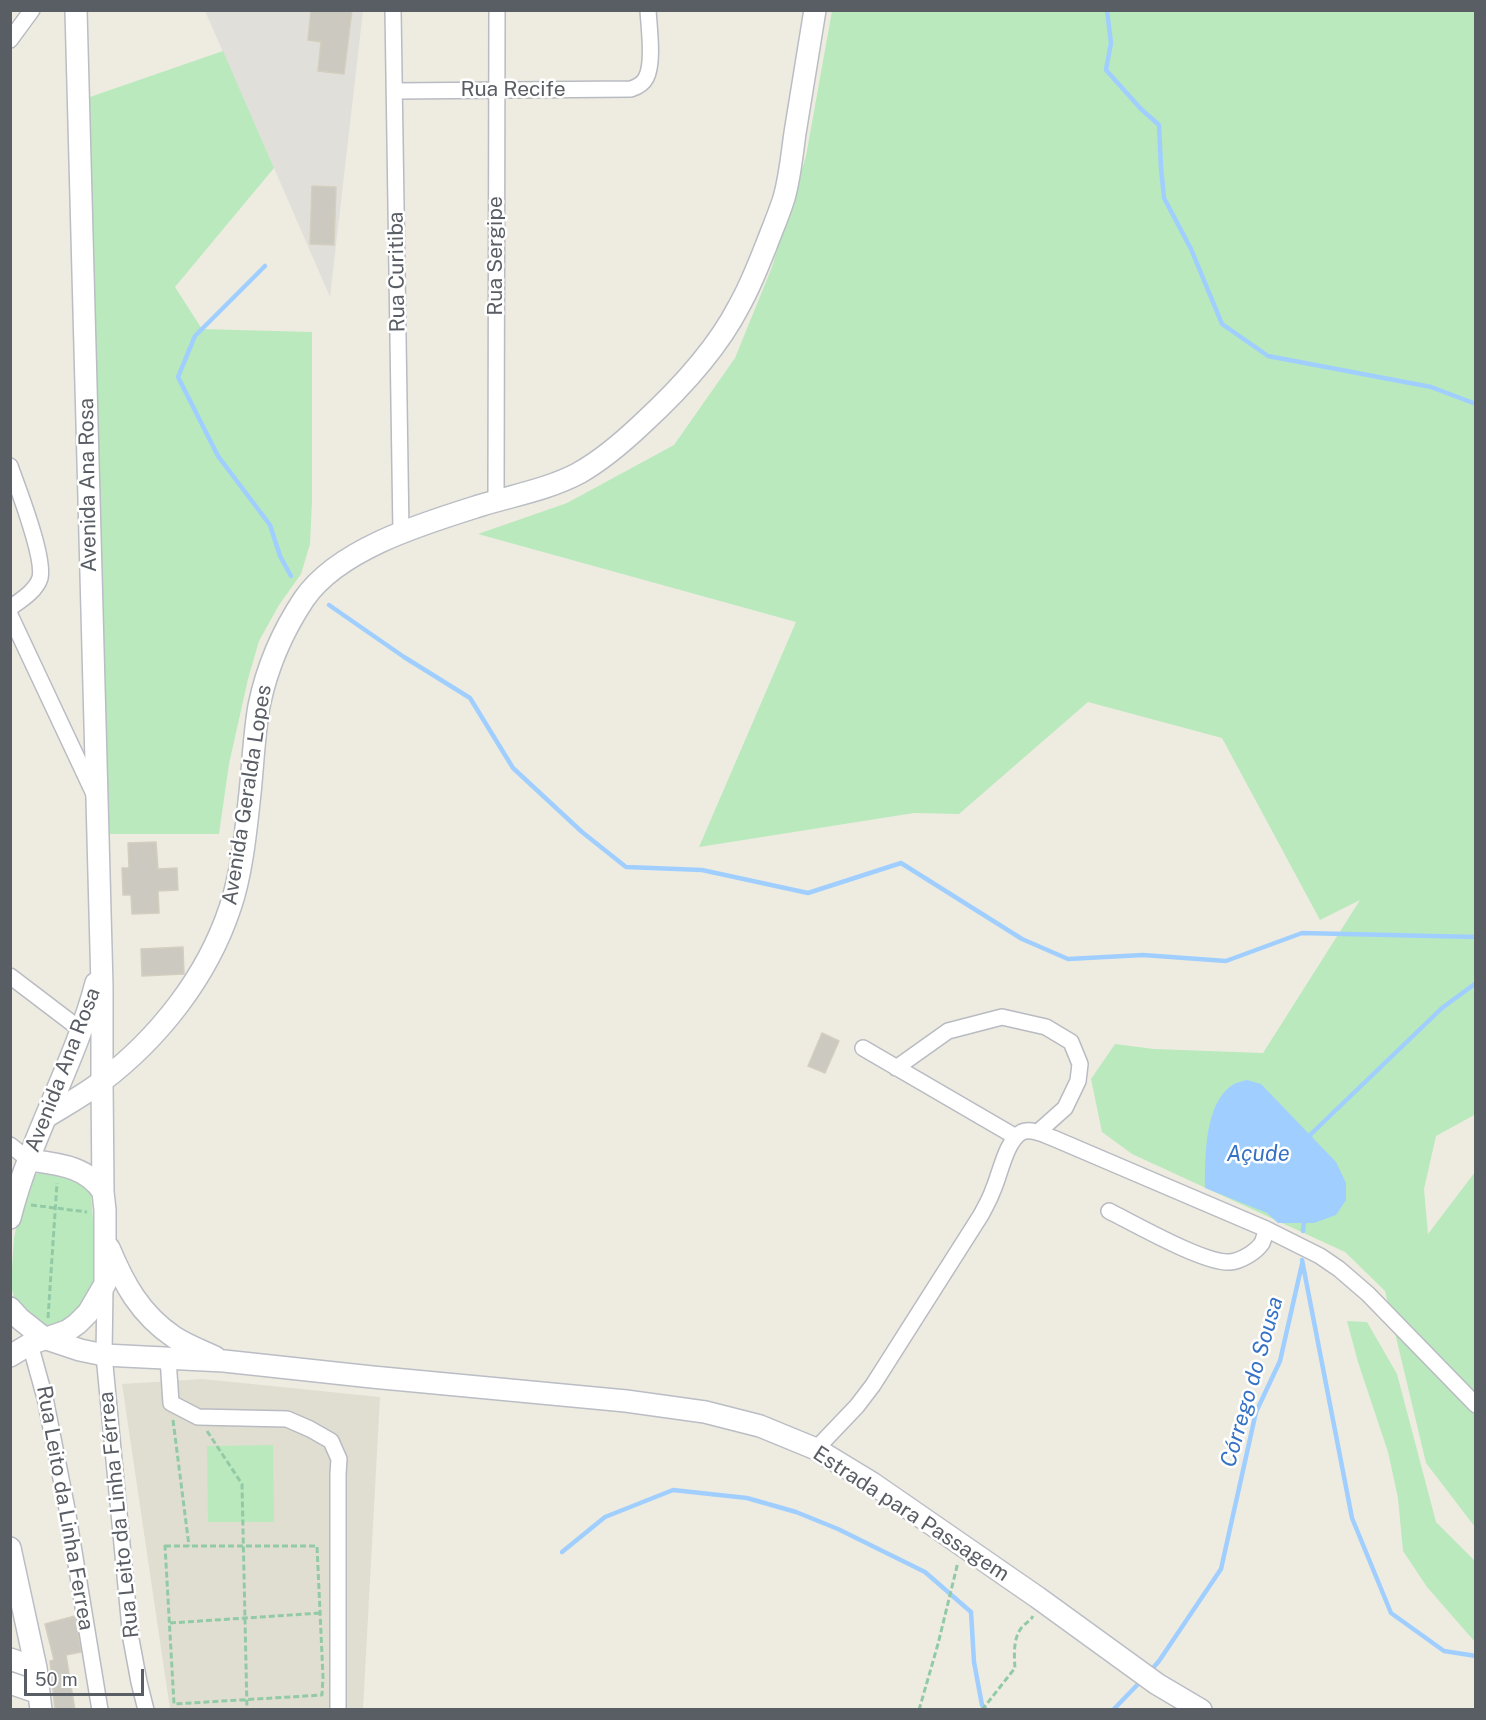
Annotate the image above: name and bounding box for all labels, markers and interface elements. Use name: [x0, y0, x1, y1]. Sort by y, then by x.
street label: Rua Recife: [460, 77, 566, 103]
street label: Rua Sergipe: [483, 196, 509, 316]
street label: Rua Curitiba: [383, 211, 411, 333]
street label: Avenida Ana Rosa: [74, 398, 102, 572]
street label: Avenida Geralda Lopes: [217, 683, 277, 907]
street label: Avenida Ana Rosa: [20, 984, 106, 1156]
water label: Açude: [1226, 1141, 1290, 1167]
water label: Córrego do Sousa: [1215, 1294, 1289, 1470]
street label: Rua Leito da Linha Ferrea: [31, 1384, 99, 1632]
street label: Rua Leito da Linha Férrea: [94, 1390, 144, 1640]
street label: Estrada para Passagem: [808, 1441, 1014, 1587]
scale bar: [27, 1657, 147, 1695]
text: 50 m: [35, 1669, 78, 1690]

